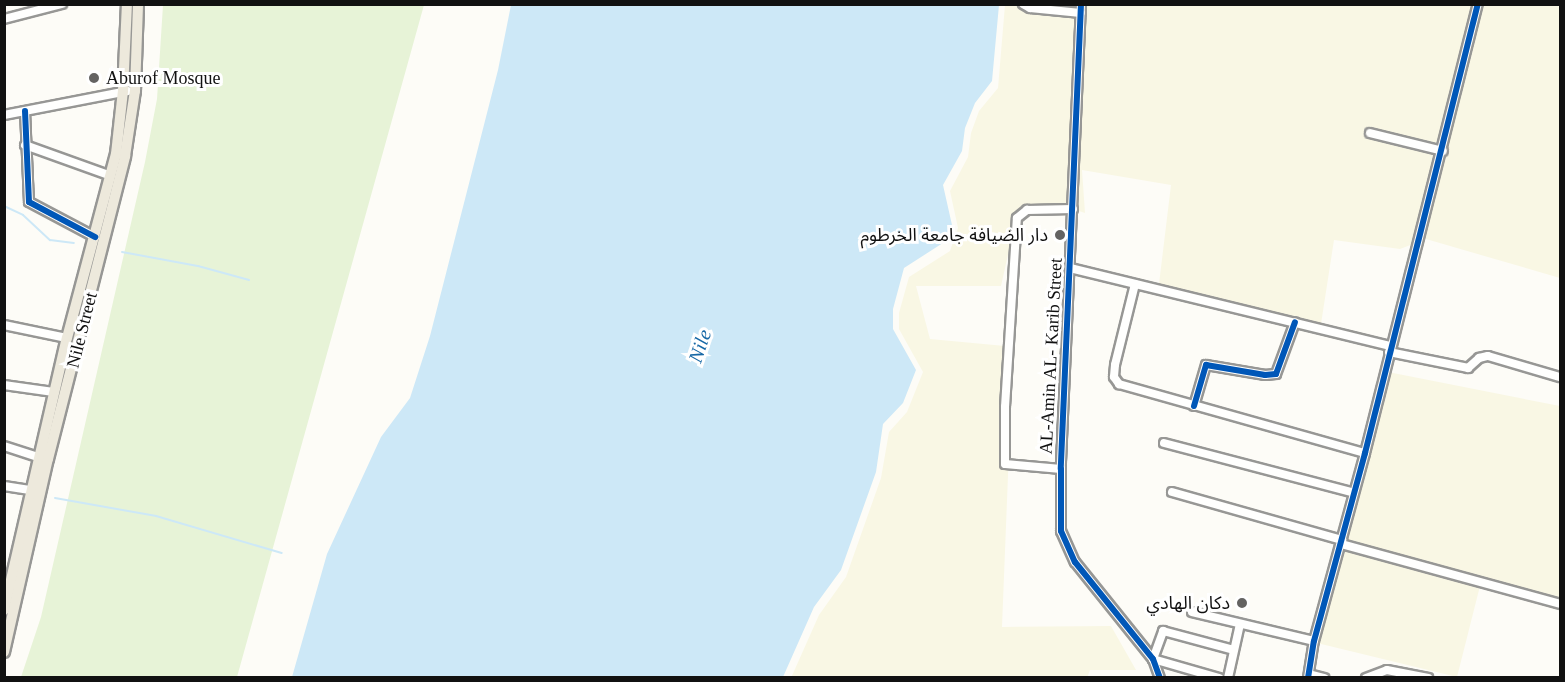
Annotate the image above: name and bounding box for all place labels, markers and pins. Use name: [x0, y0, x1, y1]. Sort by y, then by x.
place label: Aburof Mosque: [106, 67, 220, 89]
marker: Aburof Mosque: [87, 71, 101, 85]
place label: دار الضيافة جامعة الخرطوم: [860, 224, 1048, 246]
marker: دار الضيافة جامعة الخرطوم: [1053, 228, 1067, 242]
place label: دكان الهادي: [1146, 592, 1230, 614]
marker: دكان الهادي: [1235, 596, 1249, 610]

